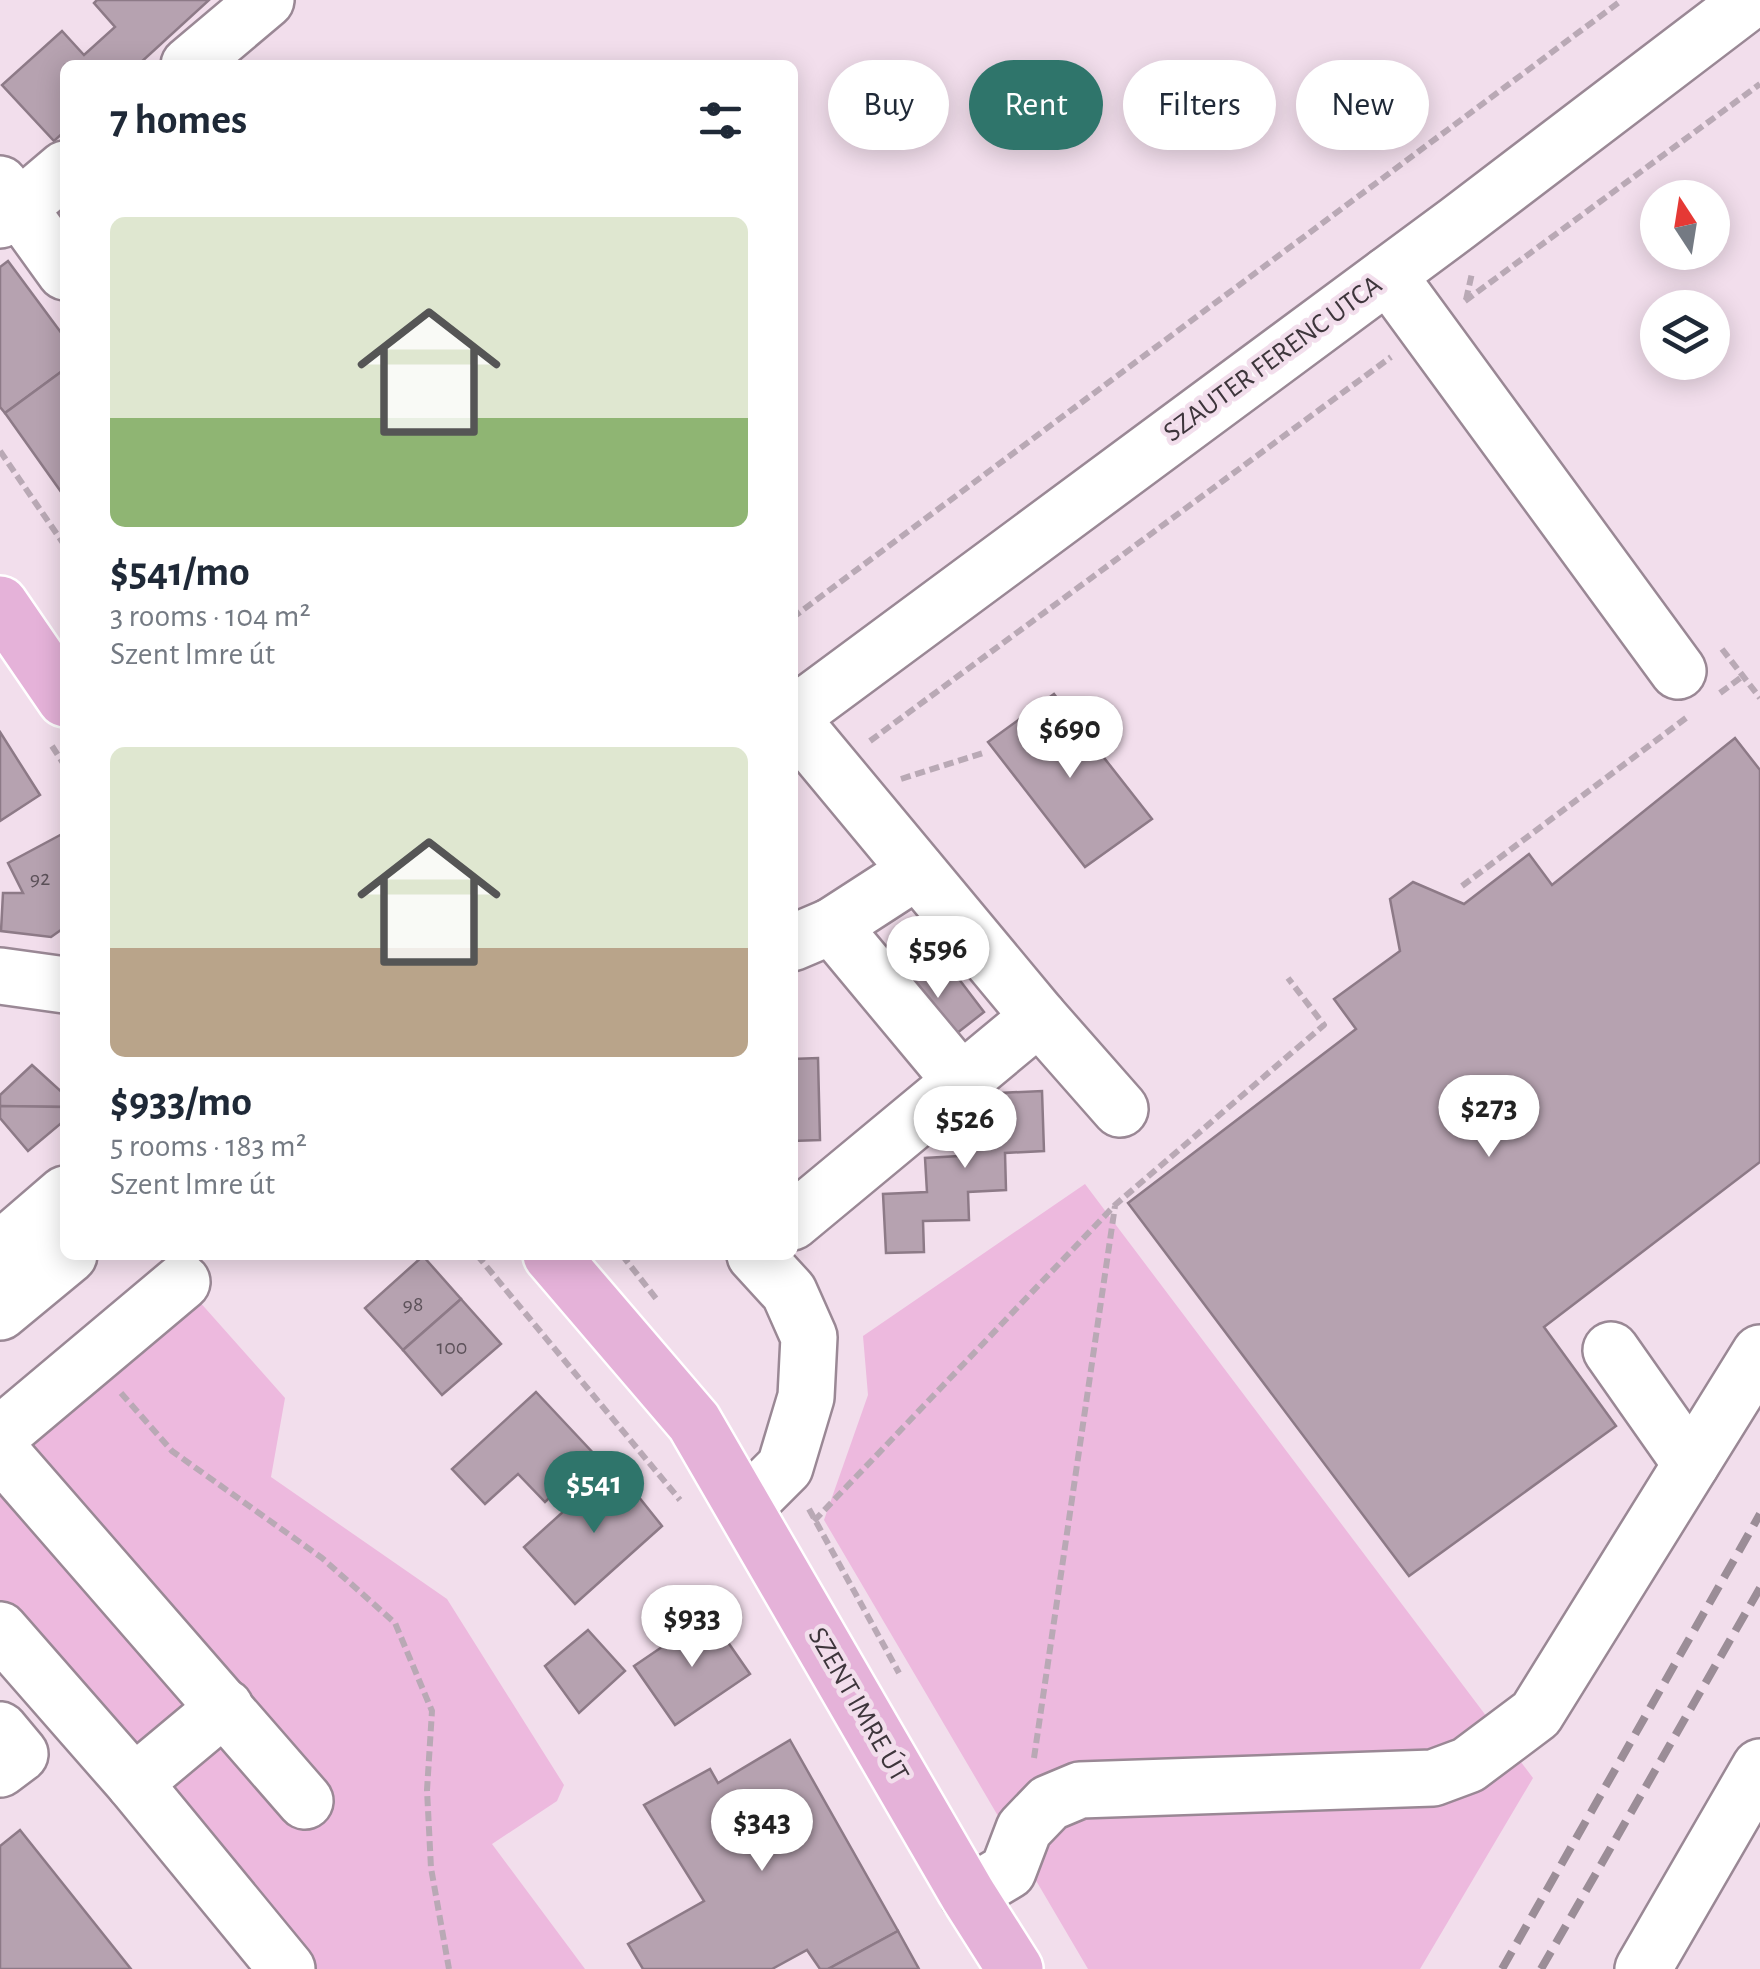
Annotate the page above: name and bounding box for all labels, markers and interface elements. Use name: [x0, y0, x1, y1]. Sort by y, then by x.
chip: Buy: [828, 60, 949, 150]
chip: Rent: [969, 60, 1103, 150]
chip: Filters: [1123, 60, 1276, 150]
chip: New: [1296, 60, 1429, 150]
icon: filters: [693, 93, 748, 148]
text: 7 homes: [110, 99, 247, 141]
north arrow: [1640, 180, 1730, 270]
map controls: [1640, 180, 1730, 380]
street label: SZAUTER FERENC UTCA: [1159, 271, 1387, 447]
icon: home: [339, 282, 519, 462]
button: layers: [1640, 290, 1730, 380]
text: $541/mo: [110, 551, 250, 593]
text: 3 rooms · 104 m²: [110, 600, 311, 632]
text: Szent Imre út: [110, 638, 275, 670]
pin: $690: [1011, 696, 1129, 781]
text: $690: [1039, 712, 1101, 744]
icon: home: [339, 812, 519, 992]
house number: 92: [30, 867, 50, 889]
pin: $596: [879, 916, 997, 1001]
text: $596: [908, 932, 968, 964]
pin: $273: [1430, 1075, 1548, 1160]
text: $933/mo: [110, 1081, 252, 1123]
pin: $526: [906, 1086, 1024, 1171]
text: $273: [1460, 1091, 1518, 1123]
text: $526: [936, 1102, 994, 1134]
text: 5 rooms · 183 m²: [110, 1130, 307, 1162]
text: Szent Imre út: [110, 1168, 275, 1200]
house number: 98: [403, 1293, 423, 1315]
house number: 100: [437, 1336, 467, 1358]
pin: $541: [535, 1451, 653, 1536]
text: $541: [566, 1467, 622, 1499]
pin: $933: [633, 1585, 751, 1670]
text: $933: [663, 1601, 721, 1633]
street label: SZENT IMRE ÚT: [803, 1622, 916, 1787]
pin: $343: [703, 1789, 821, 1874]
text: $343: [733, 1805, 791, 1837]

